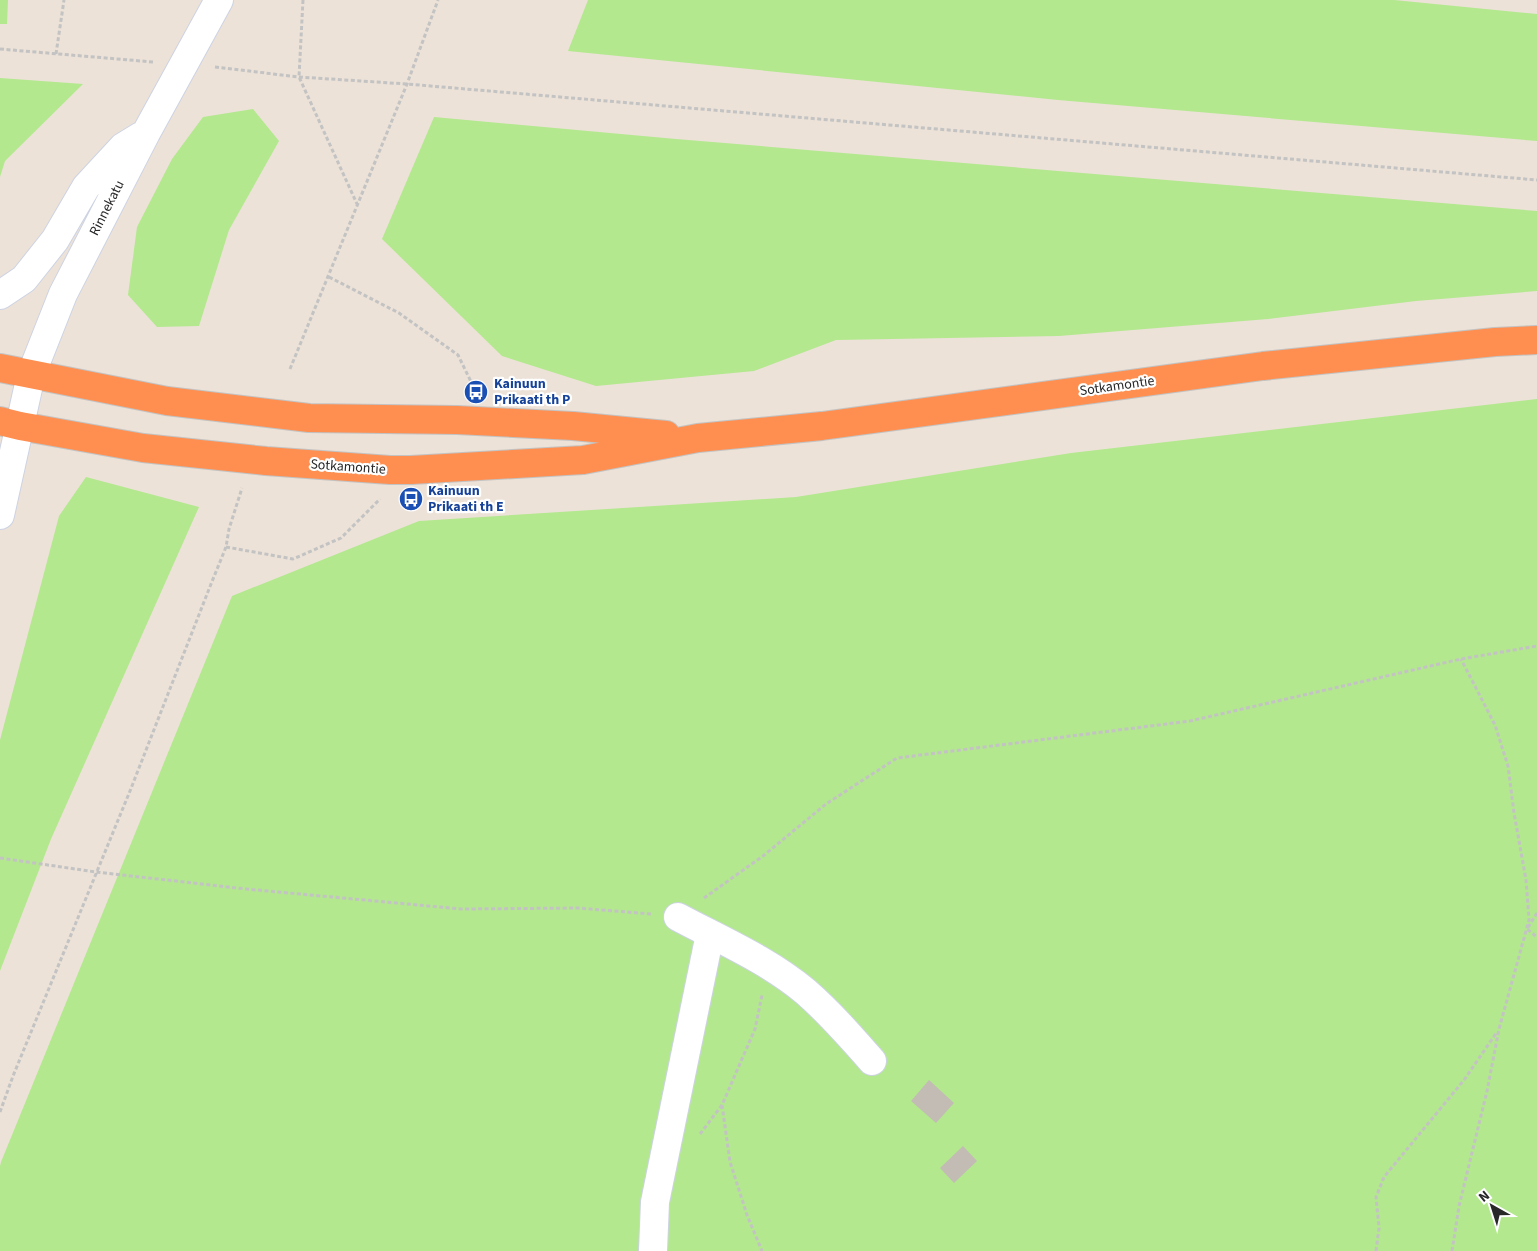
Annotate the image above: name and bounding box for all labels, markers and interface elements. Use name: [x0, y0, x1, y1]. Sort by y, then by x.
street label: Rinnekatu: [85, 177, 129, 239]
street label: Sotkamontie: [1078, 371, 1156, 401]
place label: Kainuun Prikaati th P: [494, 374, 570, 410]
bus stop icon: Kainuun Prikaati th P: [463, 379, 489, 405]
street label: Sotkamontie: [310, 454, 386, 480]
place label: Kainuun Prikaati th E: [428, 481, 504, 517]
bus stop icon: Kainuun Prikaati th E: [398, 486, 424, 512]
north arrow: [1467, 1181, 1517, 1231]
text: N: [1475, 1186, 1494, 1207]

